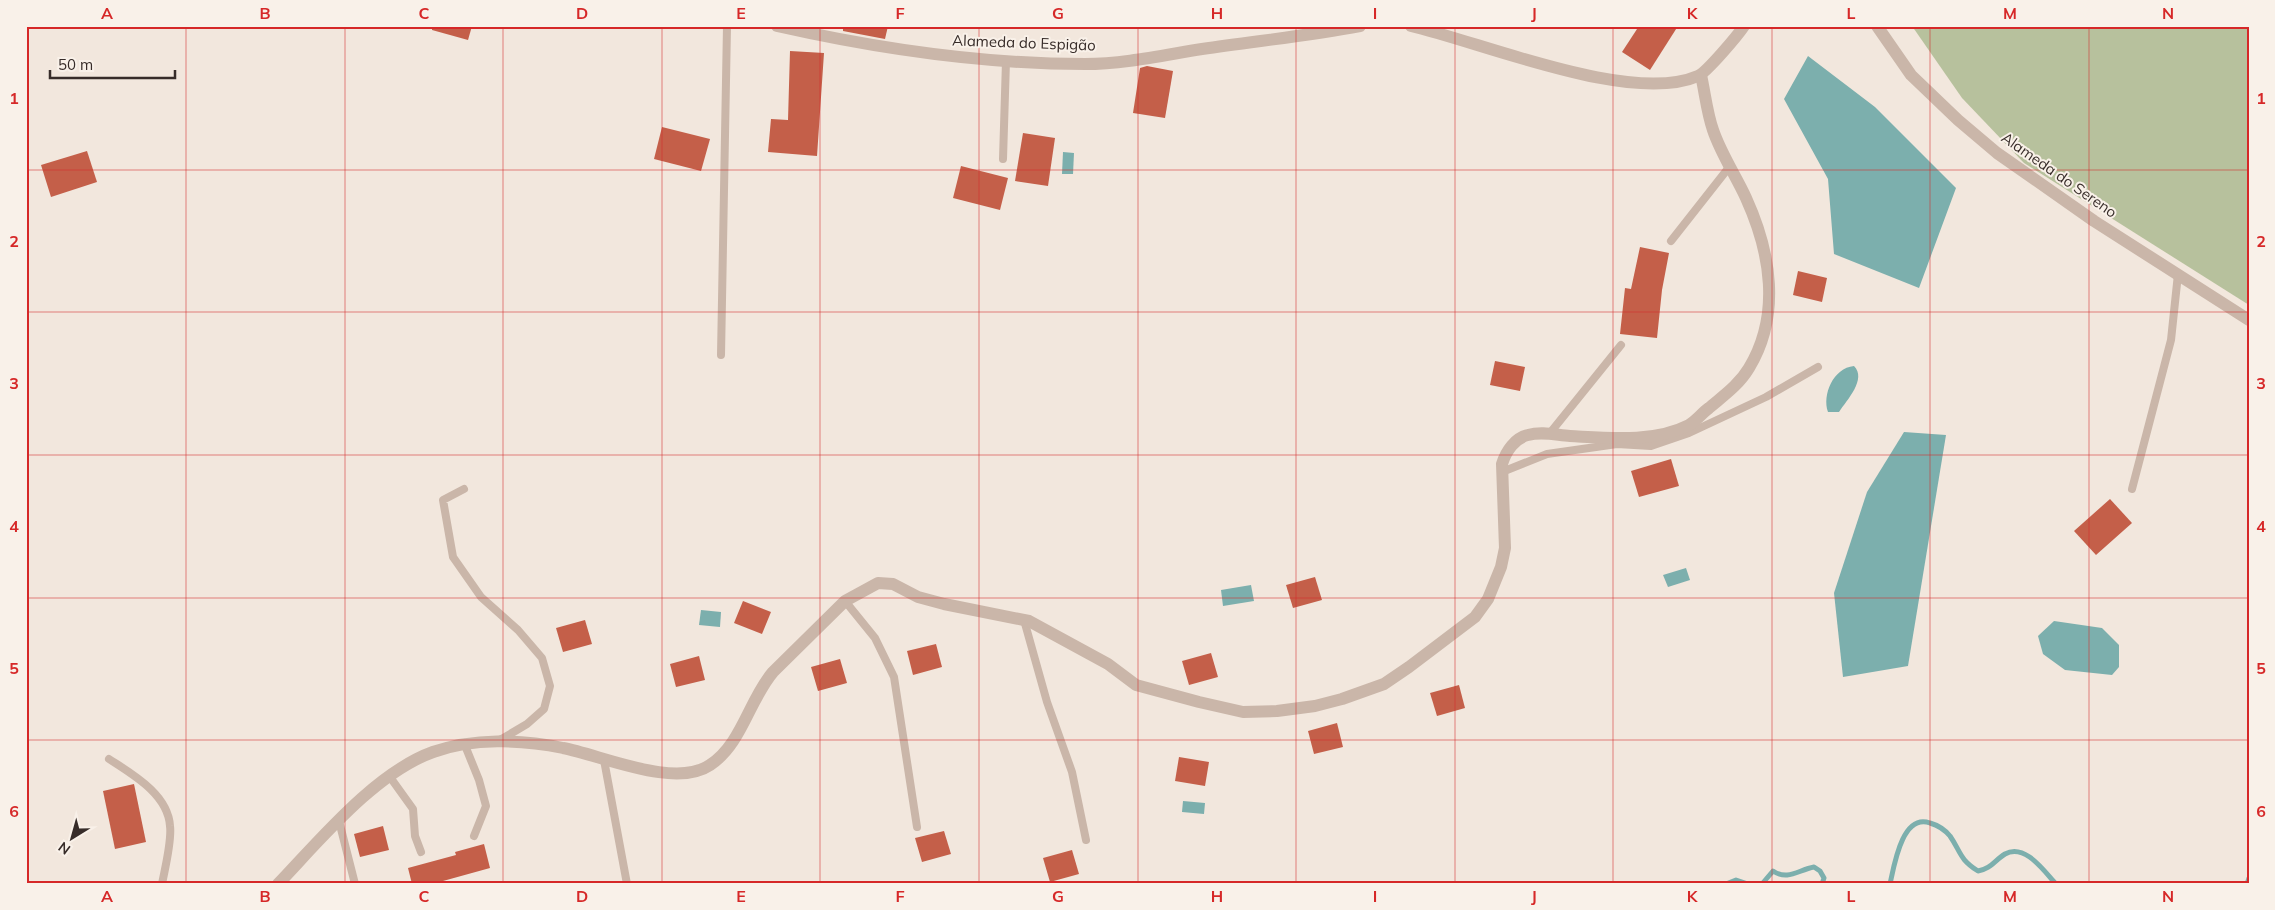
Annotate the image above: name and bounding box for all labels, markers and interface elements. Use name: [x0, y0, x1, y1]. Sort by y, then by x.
text: A: [101, 3, 113, 23]
text: B: [259, 3, 271, 23]
text: C: [419, 3, 430, 23]
text: D: [576, 3, 588, 23]
text: E: [736, 3, 746, 23]
text: F: [895, 3, 905, 23]
text: G: [1052, 3, 1064, 23]
text: H: [1211, 3, 1223, 23]
text: I: [1373, 3, 1377, 23]
text: J: [1531, 3, 1537, 23]
text: K: [1687, 3, 1699, 23]
text: L: [1847, 3, 1856, 23]
text: M: [2003, 3, 2017, 23]
text: N: [2162, 3, 2174, 23]
street label: Alameda do Espigão: [952, 30, 1096, 55]
scale bar: [50, 48, 175, 80]
text: 50 m: [58, 55, 93, 74]
text: 1: [9, 88, 19, 108]
text: 1: [2256, 88, 2266, 108]
street label: Alameda do Sereno: [1998, 128, 2121, 222]
text: 2: [9, 231, 19, 251]
text: 2: [2256, 231, 2266, 251]
text: 3: [9, 373, 19, 393]
text: 3: [2256, 373, 2266, 393]
text: 4: [9, 516, 19, 536]
text: 4: [2256, 516, 2266, 536]
text: 5: [9, 658, 19, 678]
text: 5: [2256, 658, 2266, 678]
text: 6: [9, 801, 19, 821]
text: 6: [2256, 801, 2266, 821]
north arrow: [48, 812, 98, 862]
text: N: [55, 838, 74, 859]
text: A: [101, 886, 113, 906]
text: B: [259, 886, 271, 906]
text: C: [419, 886, 430, 906]
text: D: [576, 886, 588, 906]
text: E: [736, 886, 746, 906]
text: F: [895, 886, 905, 906]
text: G: [1052, 886, 1064, 906]
text: H: [1211, 886, 1223, 906]
text: I: [1373, 886, 1377, 906]
text: J: [1531, 886, 1537, 906]
text: K: [1687, 886, 1699, 906]
text: L: [1847, 886, 1856, 906]
text: M: [2003, 886, 2017, 906]
text: N: [2162, 886, 2174, 906]

